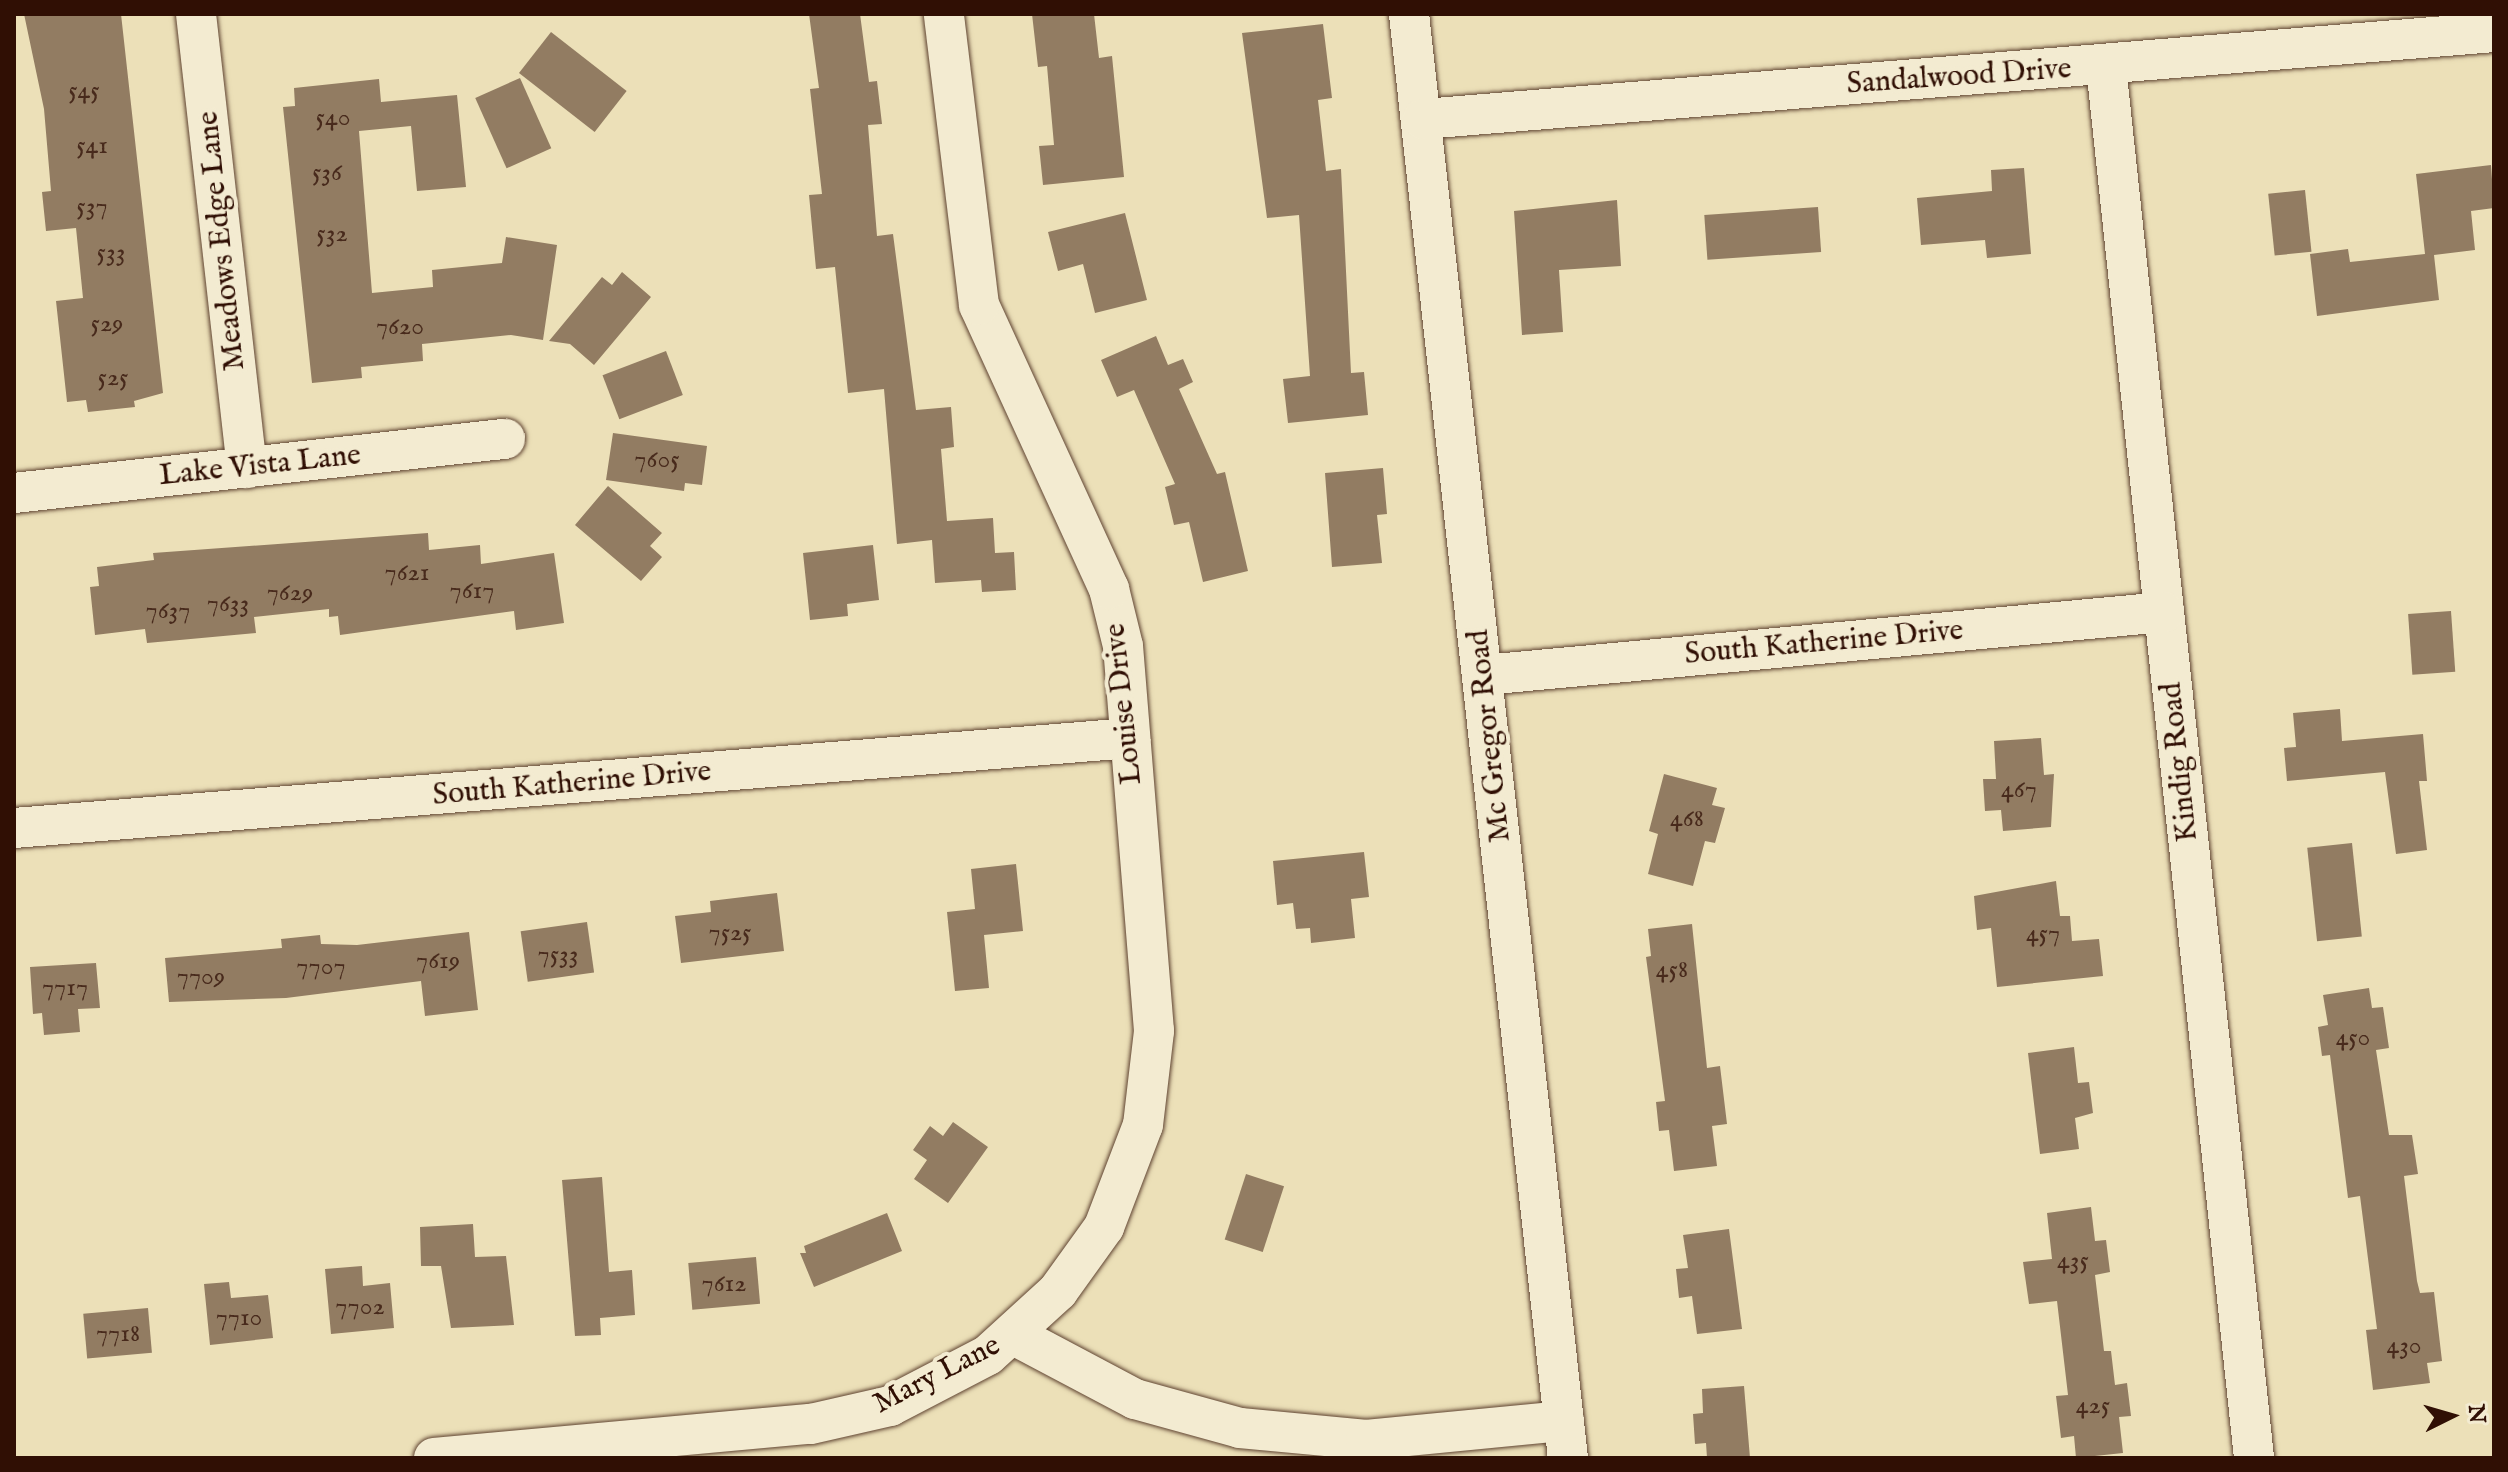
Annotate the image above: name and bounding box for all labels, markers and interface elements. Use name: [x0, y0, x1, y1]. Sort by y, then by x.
street label: Sandalwood Drive: [1845, 51, 2073, 103]
house number: 545: [68, 75, 100, 107]
house number: 540: [316, 102, 350, 134]
street label: Meadows Edge Lane: [190, 109, 254, 373]
house number: 541: [76, 130, 108, 162]
house number: 536: [312, 157, 342, 189]
house number: 537: [76, 191, 108, 223]
house number: 532: [316, 218, 348, 250]
house number: 533: [97, 237, 125, 269]
house number: 529: [91, 308, 123, 340]
house number: 7620: [376, 311, 424, 343]
house number: 525: [98, 362, 128, 394]
street label: Lake Vista Lane: [157, 438, 363, 494]
house number: 7605: [634, 444, 680, 476]
house number: 7621: [384, 557, 430, 589]
house number: 7617: [450, 575, 494, 607]
house number: 7629: [267, 577, 313, 609]
house number: 7633: [207, 588, 249, 620]
house number: 7637: [145, 595, 191, 627]
street label: South Katherine Drive: [1683, 613, 1965, 673]
street label: Louise Drive: [1098, 622, 1150, 786]
street label: Mc Gregor Road: [1461, 628, 1519, 844]
street label: Kindig Road: [2154, 680, 2206, 844]
street label: South Katherine Drive: [431, 754, 713, 814]
house number: 467: [2001, 774, 2037, 806]
house number: 468: [1670, 803, 1704, 835]
house number: 7525: [708, 917, 752, 949]
house number: 457: [2026, 918, 2060, 950]
house number: 7533: [537, 939, 579, 971]
house number: 7619: [416, 945, 460, 977]
house number: 7707: [296, 951, 346, 983]
house number: 458: [1656, 954, 1688, 986]
house number: 7709: [177, 961, 225, 993]
house number: 7717: [42, 972, 88, 1004]
house number: 450: [2336, 1022, 2370, 1054]
house number: 435: [2057, 1245, 2089, 1277]
house number: 7612: [702, 1268, 746, 1300]
house number: 7702: [335, 1291, 385, 1323]
house number: 7710: [216, 1302, 262, 1334]
house number: 7718: [96, 1318, 140, 1350]
street label: Mary Lane: [868, 1328, 1006, 1422]
house number: 430: [2386, 1330, 2422, 1362]
north arrow: [2412, 1376, 2492, 1456]
house number: 425: [2076, 1390, 2110, 1422]
text: N: [2461, 1403, 2491, 1425]

